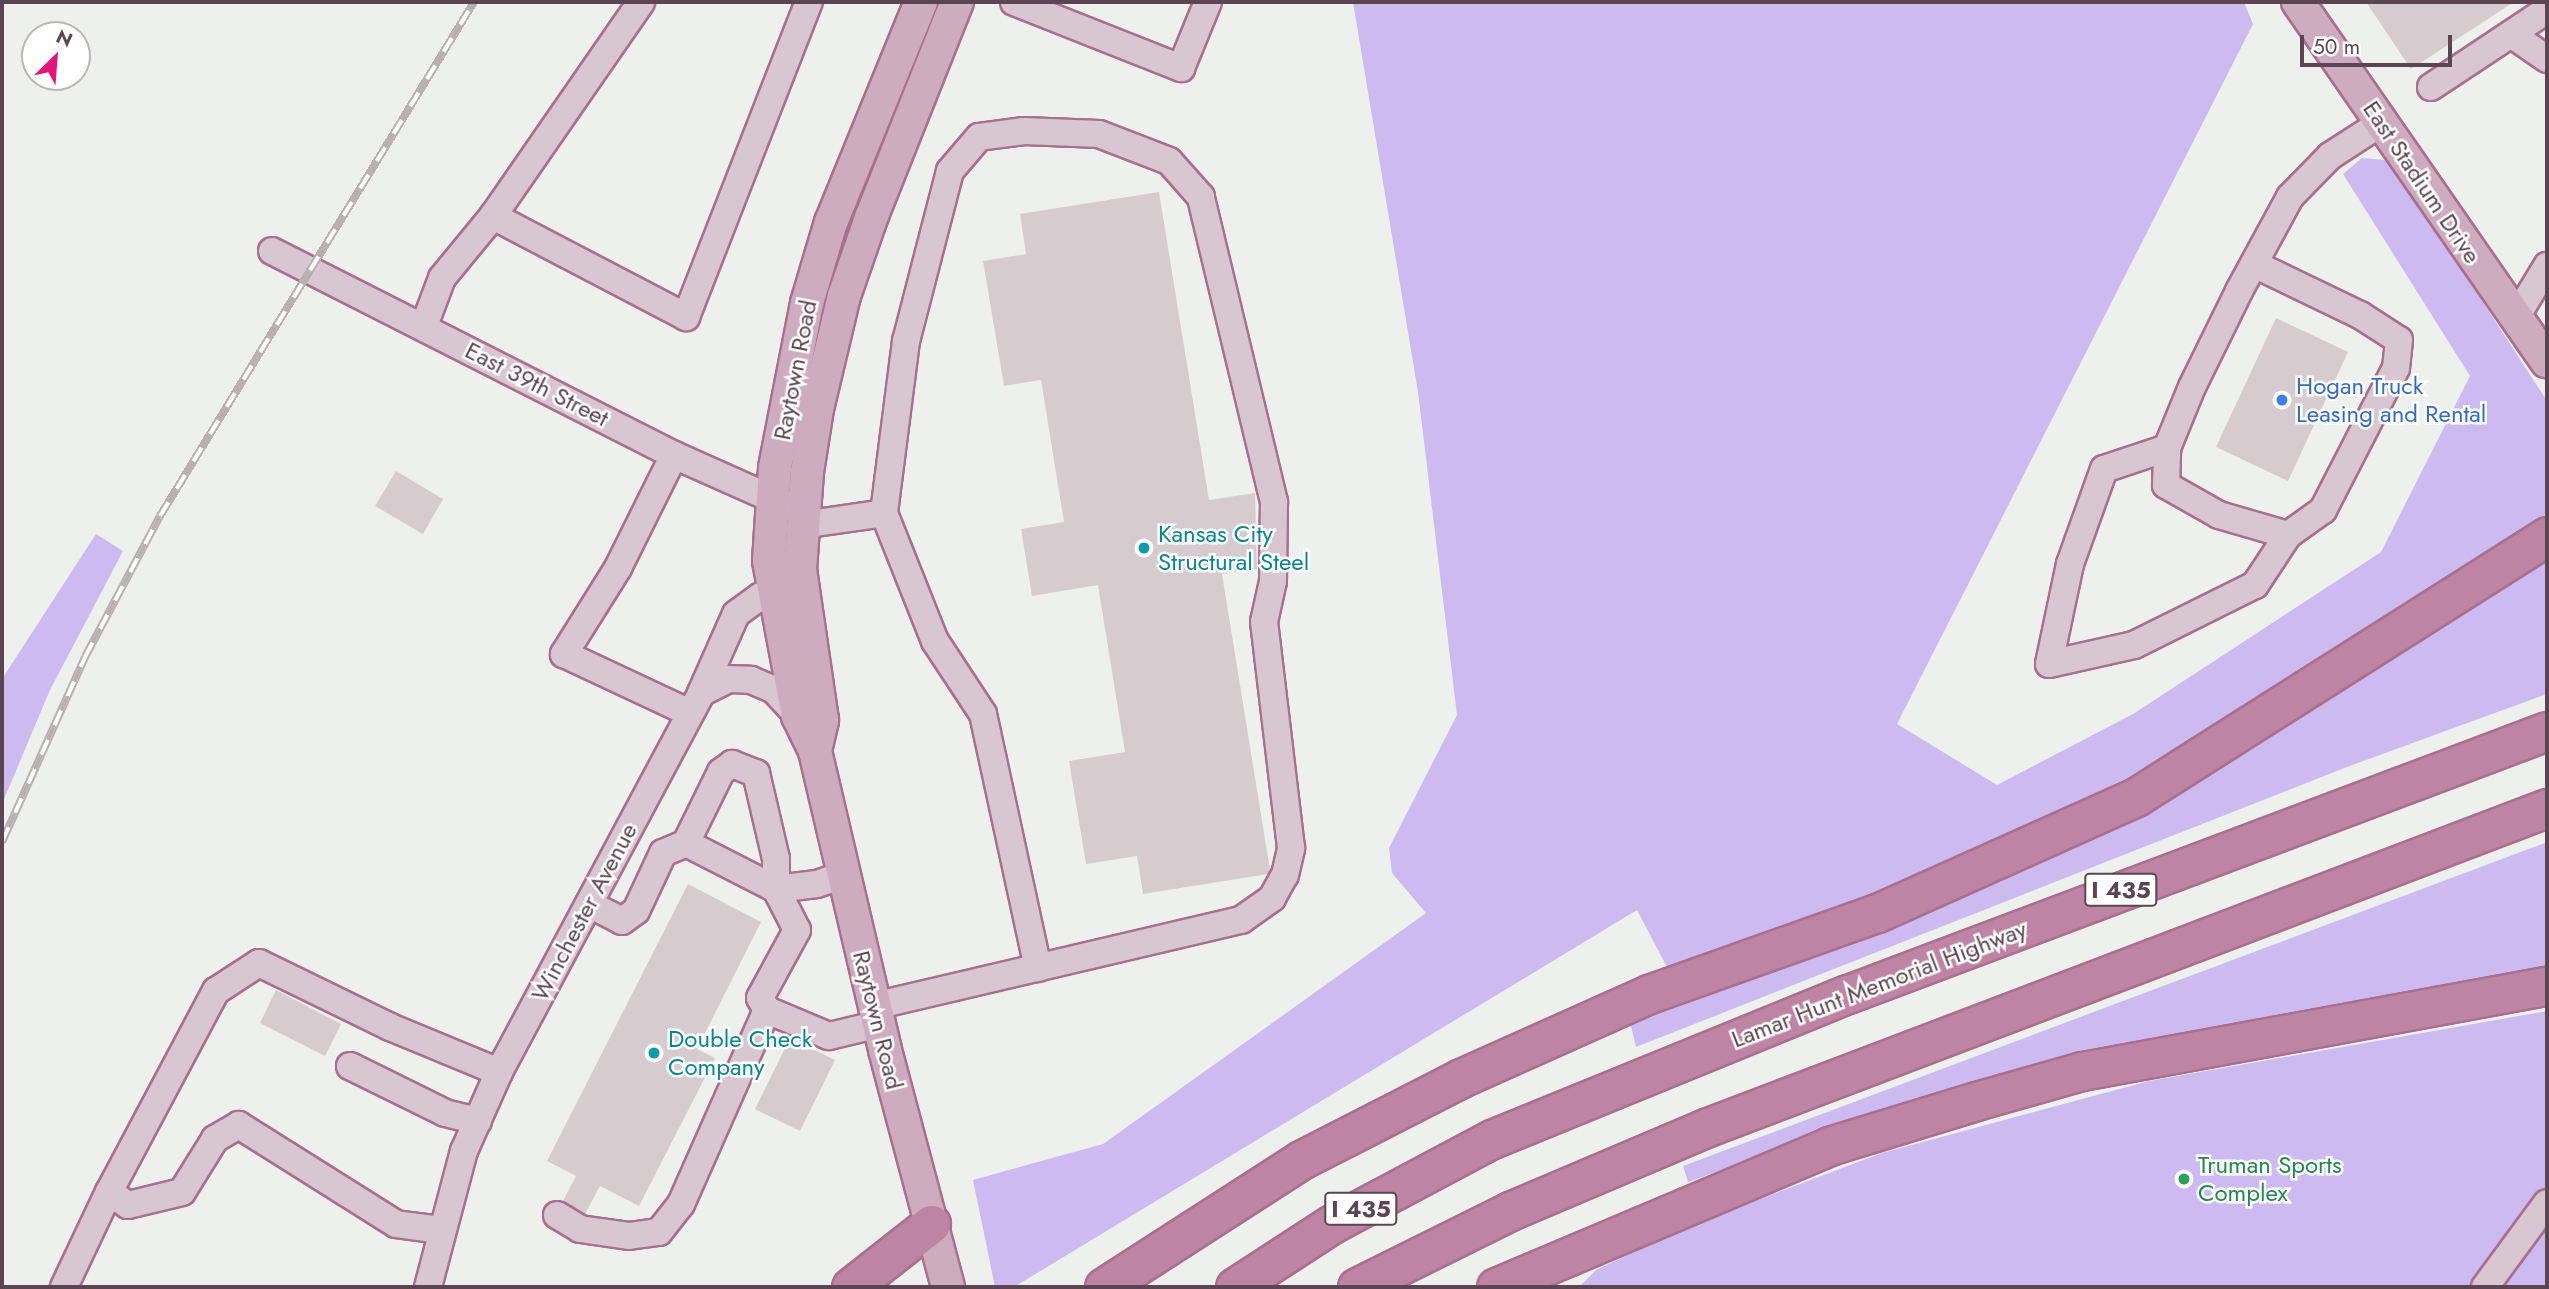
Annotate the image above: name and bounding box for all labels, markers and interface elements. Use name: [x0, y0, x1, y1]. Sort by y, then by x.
north arrow: [21, 21, 91, 91]
scale bar: [2304, 21, 2456, 65]
text: N: [52, 23, 77, 54]
text: 50 m: [2313, 32, 2360, 62]
street label: East Stadium Drive: [2357, 95, 2487, 269]
street label: Raytown Road: [767, 298, 823, 442]
street label: East 39th Street: [460, 336, 614, 432]
place label: Hogan Truck Leasing and Rental: [2296, 372, 2486, 428]
marker: Hogan Truck Leasing and Rental: [2274, 392, 2290, 408]
place label: Kansas City Structural Steel: [1158, 520, 1309, 576]
marker: Kansas City Structural Steel: [1136, 540, 1152, 556]
street label: Winchester Avenue: [525, 818, 643, 1006]
road number: I 435: [2084, 870, 2158, 909]
street label: Lamar Hunt Memorial Highway: [1727, 914, 2031, 1054]
street label: Raytown Road: [847, 948, 909, 1092]
place label: Double Check Company: [668, 1025, 812, 1081]
marker: Double Check Company: [646, 1045, 662, 1061]
place label: Truman Sports Complex: [2198, 1151, 2342, 1207]
marker: Truman Sports Complex: [2176, 1171, 2192, 1187]
road number: I 435: [1324, 1190, 1398, 1228]

